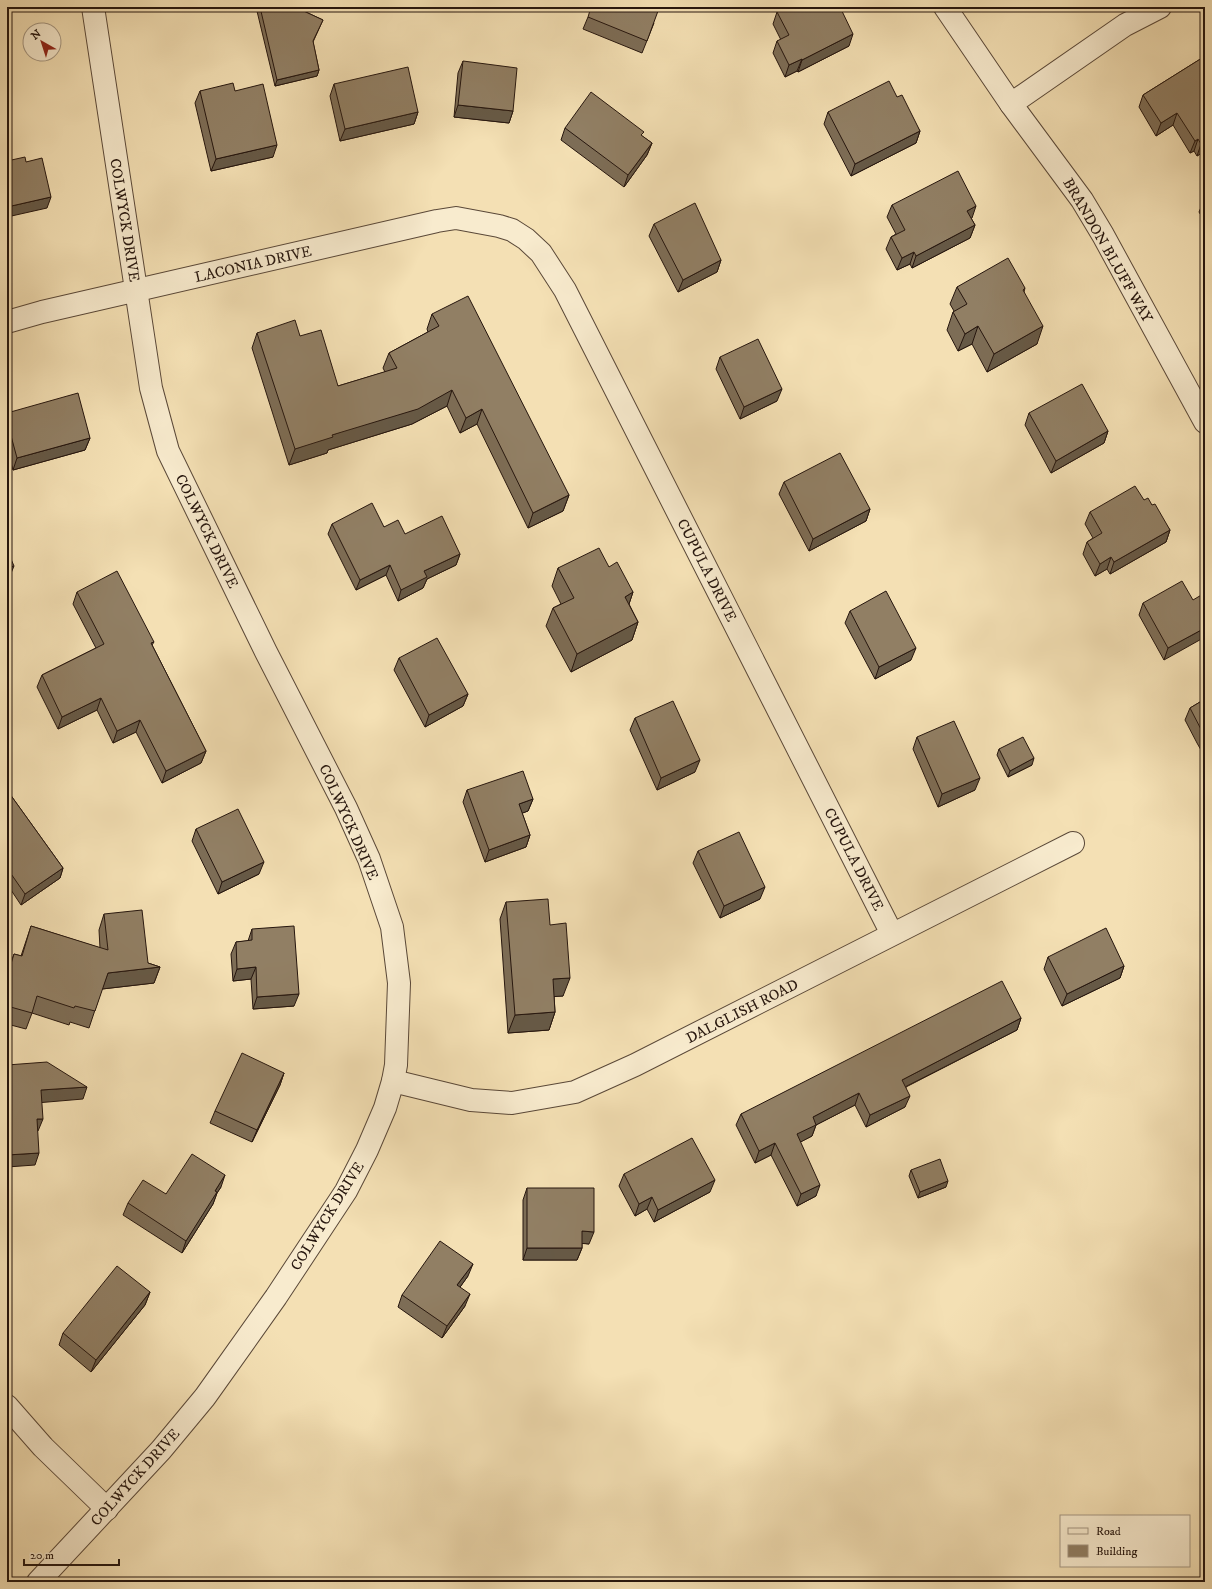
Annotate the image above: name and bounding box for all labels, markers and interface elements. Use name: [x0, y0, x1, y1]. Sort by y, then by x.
north arrow: [22, 22, 62, 62]
text: N: [28, 27, 44, 43]
street label: COLWYCK DRIVE: [105, 157, 144, 284]
street label: BRANDON BLUFF WAY: [1058, 175, 1157, 326]
street label: LACONIA DRIVE: [193, 242, 314, 287]
street label: COLWYCK DRIVE: [171, 471, 243, 592]
street label: CUPULA DRIVE: [672, 516, 741, 625]
street label: COLWYCK DRIVE: [314, 761, 383, 883]
street label: CUPULA DRIVE: [819, 805, 888, 914]
street label: DALGLISH ROAD: [683, 975, 802, 1048]
street label: COLWYCK DRIVE: [286, 1158, 369, 1274]
street label: COLWYCK DRIVE: [87, 1424, 184, 1530]
legend: [1060, 1515, 1190, 1567]
text: Road: [1096, 1524, 1121, 1539]
scale bar: [24, 1541, 119, 1567]
text: Building: [1096, 1544, 1137, 1559]
text: 20 m: [30, 1548, 54, 1563]

